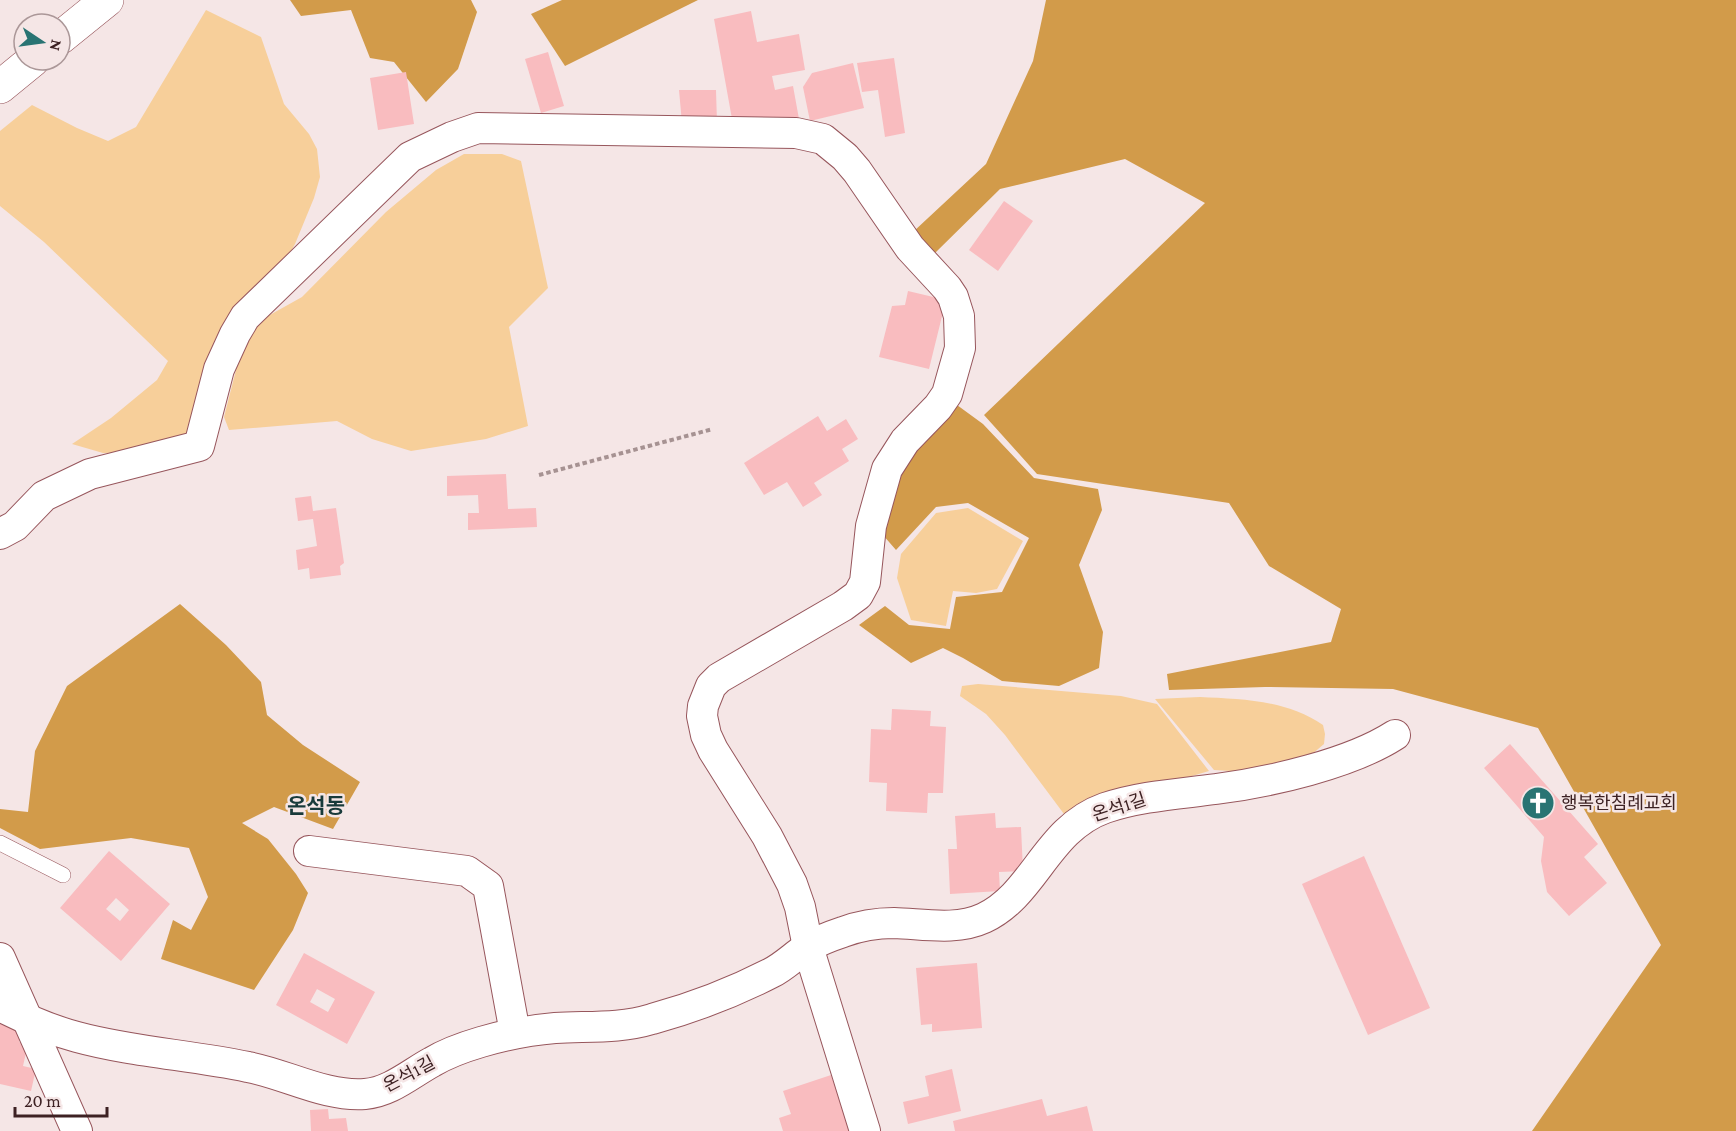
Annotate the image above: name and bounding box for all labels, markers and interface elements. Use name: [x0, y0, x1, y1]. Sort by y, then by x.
north arrow: [12, 12, 72, 72]
text: N: [47, 38, 66, 53]
church icon: 행복한침례교회: [1520, 785, 1556, 821]
street label: 온석1길: [1089, 789, 1149, 825]
place label: 행복한침례교회: [1561, 793, 1677, 813]
district label: 온석동: [287, 794, 345, 818]
street label: 온석1길: [380, 1052, 438, 1096]
scale bar: [15, 1080, 106, 1118]
text: 20 m: [24, 1091, 61, 1111]

